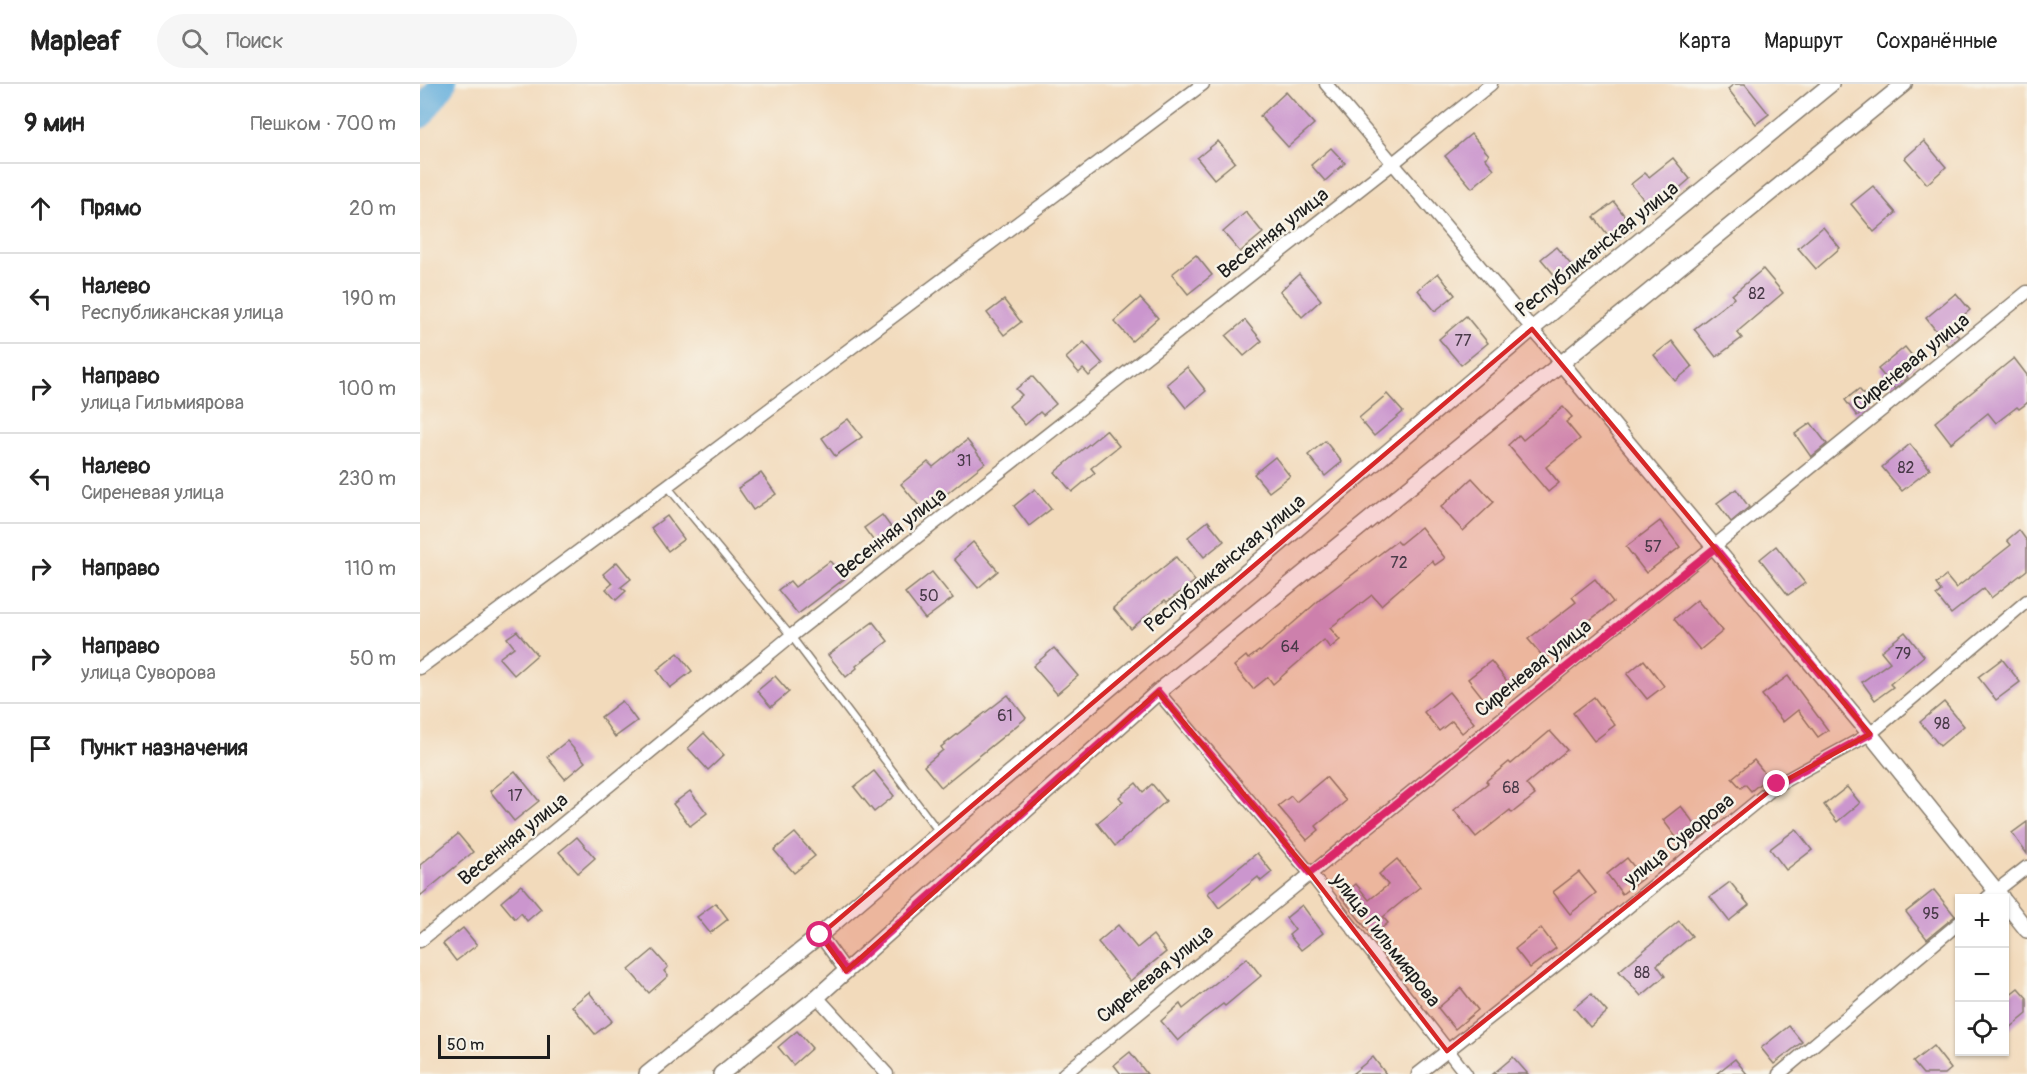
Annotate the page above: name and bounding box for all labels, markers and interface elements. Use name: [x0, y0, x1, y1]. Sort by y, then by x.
search box: [157, 14, 577, 68]
text: Mapleaf: [30, 24, 121, 59]
icon: search: [178, 25, 211, 58]
text: Поиск: [226, 27, 284, 55]
text: Карта: [1679, 28, 1731, 55]
text: Маршрут: [1764, 28, 1843, 55]
text: Сохранённые: [1876, 28, 1997, 55]
text: 9 мин: [24, 107, 85, 139]
text: Пешком · 700 m: [251, 111, 396, 136]
street label: Республиканская улица: [1510, 176, 1684, 322]
street label: Весенняя улица: [1212, 182, 1334, 284]
icon: ahead: [24, 192, 57, 225]
text: Прямо: [81, 194, 141, 222]
text: 20 m: [349, 196, 396, 221]
text: Налево: [81, 272, 150, 300]
icon: left: [24, 282, 57, 315]
house number: 82: [1748, 284, 1766, 304]
text: 190 m: [342, 286, 396, 311]
text: Республиканская улица: [81, 300, 284, 325]
street label: Сиреневая улица: [1848, 307, 1974, 417]
house number: 77: [1455, 331, 1472, 351]
text: Направо: [81, 362, 160, 390]
icon: right: [24, 372, 57, 405]
text: 100 m: [339, 376, 396, 401]
text: улица Гильмиярова: [81, 390, 244, 415]
house number: 31: [956, 451, 972, 471]
text: Налево: [81, 452, 150, 480]
house number: 82: [1897, 458, 1915, 478]
icon: left: [24, 462, 57, 495]
text: 230 m: [339, 466, 396, 491]
text: Сиреневая улица: [81, 480, 224, 505]
street label: Весенняя улица: [830, 482, 952, 584]
street label: Республиканская улица: [1139, 488, 1311, 638]
house number: 57: [1644, 537, 1662, 557]
icon: right: [24, 552, 57, 585]
house number: 72: [1390, 553, 1408, 573]
text: Направо: [81, 554, 160, 582]
text: 110 m: [345, 556, 396, 581]
house number: 50: [919, 586, 939, 606]
street label: Сиреневая улица: [1470, 613, 1596, 723]
text: Направо: [81, 632, 160, 660]
house number: 64: [1281, 637, 1299, 657]
icon: right: [24, 642, 57, 675]
house number: 79: [1895, 644, 1911, 664]
text: 50 m: [349, 646, 396, 671]
text: улица Суворова: [81, 660, 216, 685]
house number: 61: [997, 706, 1013, 726]
house number: 98: [1934, 714, 1950, 734]
icon: arrive: [24, 732, 57, 765]
text: Пункт назначения: [81, 734, 248, 762]
route end: [1763, 770, 1789, 796]
house number: 68: [1502, 778, 1520, 798]
house number: 17: [508, 786, 523, 806]
street label: Весенняя улица: [453, 787, 573, 891]
street label: улица Суворова: [1618, 788, 1739, 893]
street label: улица Гильмиярова: [1325, 867, 1446, 1012]
map controls: [1955, 894, 2009, 1056]
button: +: [1955, 894, 2009, 948]
house number: 95: [1923, 904, 1939, 924]
street label: Сиреневая улица: [1092, 919, 1218, 1029]
route start: [806, 921, 832, 947]
button: −: [1955, 948, 2009, 1002]
house number: 88: [1634, 963, 1650, 983]
button: locate: [1955, 1002, 2009, 1056]
scale bar: [438, 1032, 550, 1060]
text: 50 m: [447, 1035, 484, 1055]

